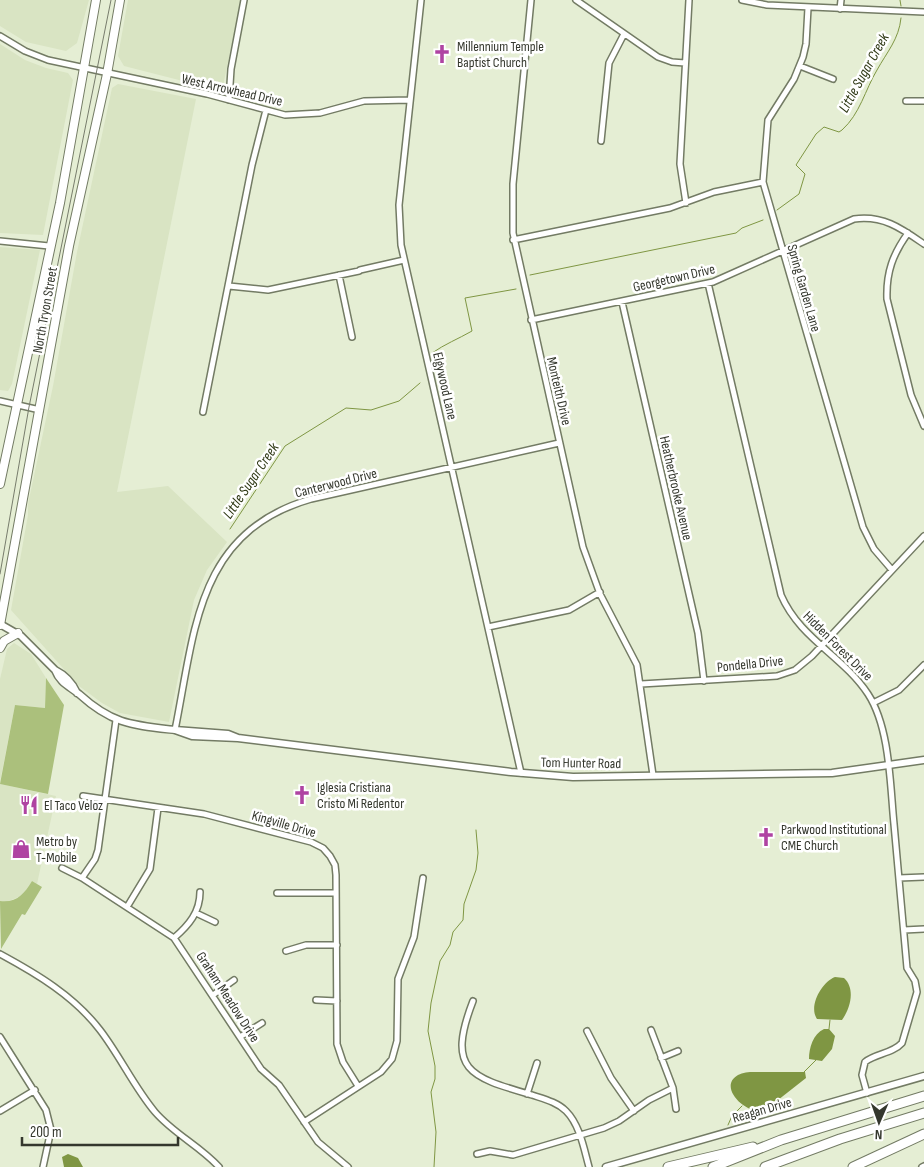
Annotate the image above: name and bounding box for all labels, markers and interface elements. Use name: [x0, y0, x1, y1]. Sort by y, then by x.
water label: Little Sugar Creek: [834, 30, 894, 116]
place label: Millennium Temple Baptist Church: [457, 38, 544, 71]
church icon: Millennium Temple Baptist Church: [431, 43, 453, 65]
street label: West Arrowhead Drive: [180, 70, 284, 110]
street label: Spring Garden Lane: [783, 242, 825, 334]
street label: Georgetown Drive: [631, 260, 717, 296]
street label: North Tryon Street: [29, 266, 61, 354]
street label: Elgywood Lane: [429, 351, 461, 421]
street label: Monteith Drive: [543, 355, 575, 427]
street label: Heatherbrooke Avenue: [656, 434, 696, 542]
water label: Little Sugar Creek: [219, 439, 284, 523]
street label: Canterwood Drive: [293, 465, 379, 501]
street label: Hidden Forest Drive: [800, 608, 876, 684]
street label: Pondella Drive: [716, 652, 784, 676]
street label: Tom Hunter Road: [541, 754, 621, 772]
place label: Iglesia Cristiana Cristo Mi Redentor: [317, 779, 404, 812]
church icon: Iglesia Cristiana Cristo Mi Redentor: [291, 784, 313, 806]
restaurant icon: El Taco Veloz: [18, 794, 40, 816]
place label: El Taco Veloz: [44, 797, 103, 814]
street label: Kingville Drive: [250, 807, 318, 841]
place label: Parkwood Institutional CME Church: [781, 821, 887, 854]
church icon: Parkwood Institutional CME Church: [755, 826, 777, 848]
place label: Metro by T-Mobile: [36, 833, 78, 866]
shop icon: Metro by T-Mobile: [10, 838, 32, 860]
street label: Graham Meadow Drive: [192, 949, 264, 1045]
street label: Reagan Drive: [730, 1093, 794, 1127]
north arrow: [854, 1097, 904, 1147]
scale bar: [22, 1114, 179, 1146]
text: 200 m: [30, 1123, 62, 1142]
text: N: [875, 1126, 883, 1143]

